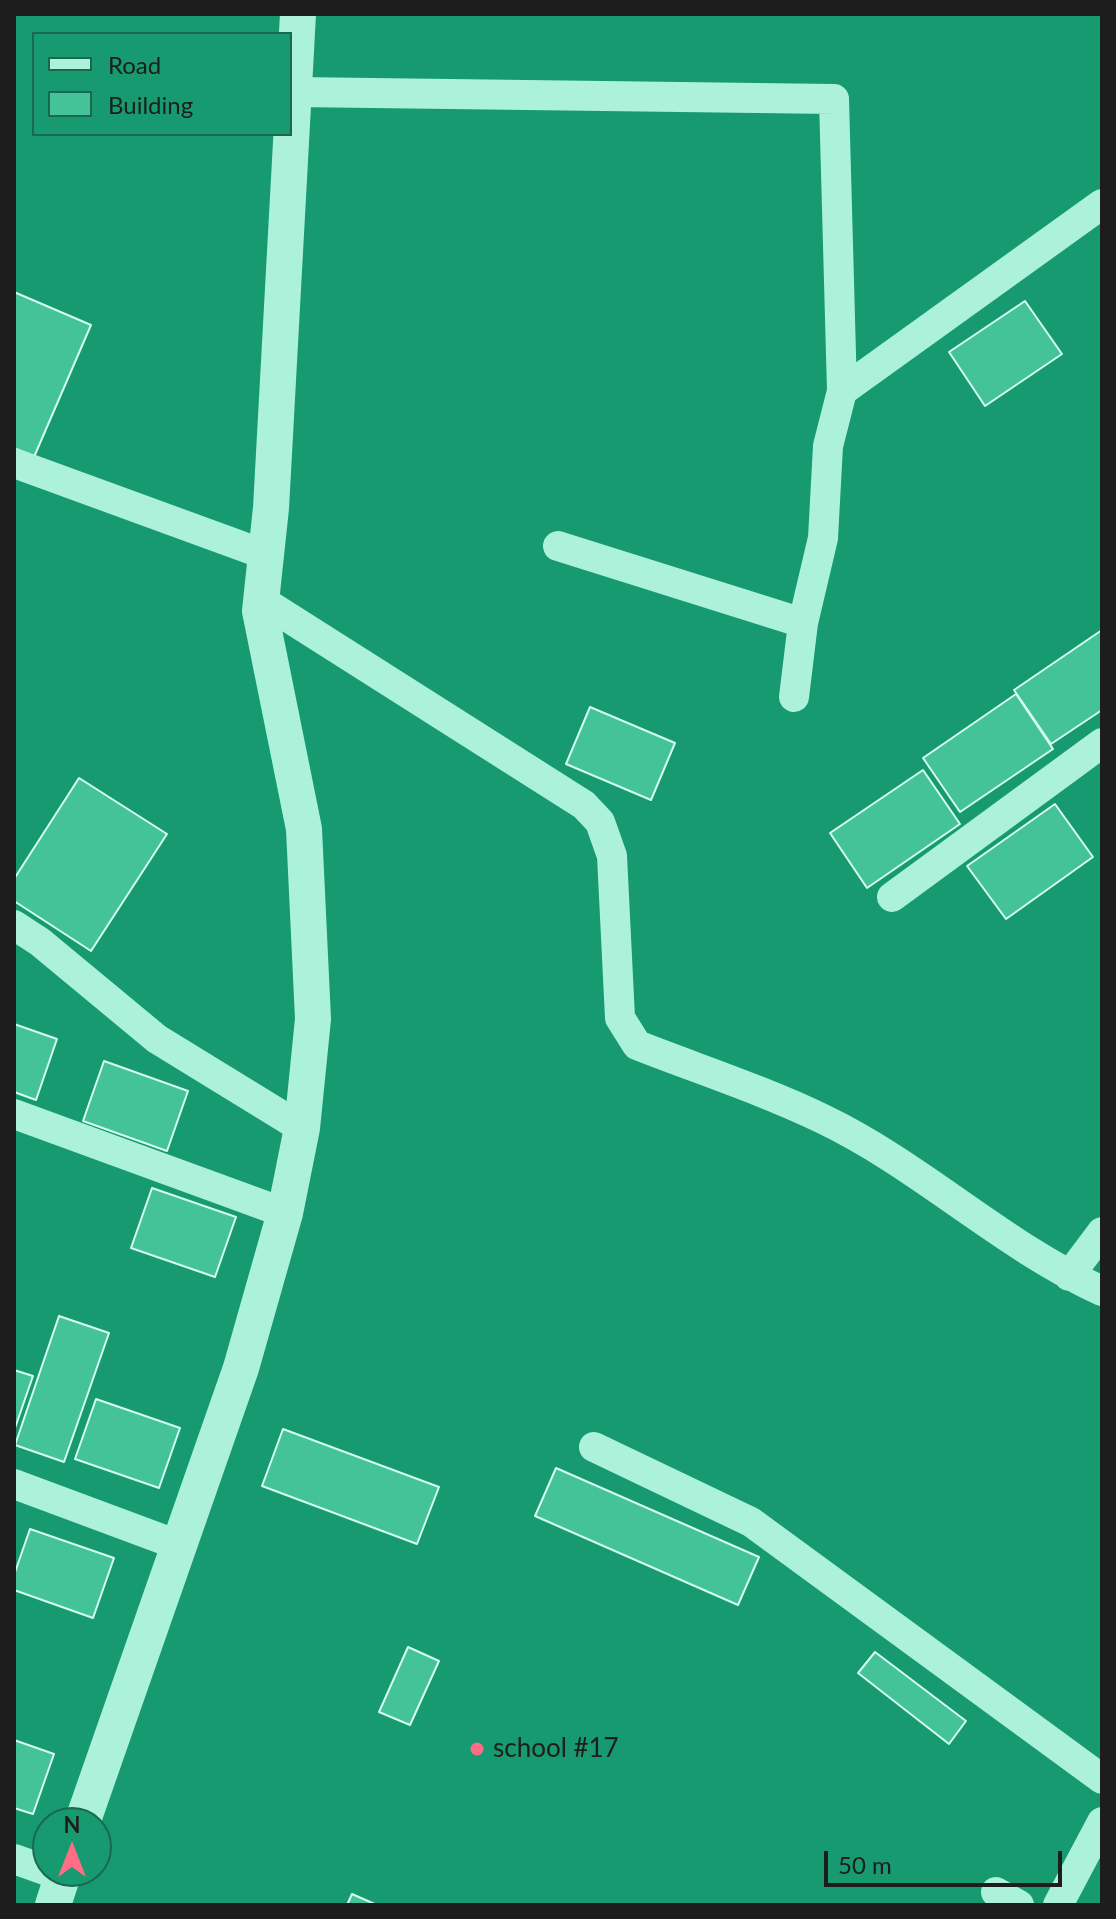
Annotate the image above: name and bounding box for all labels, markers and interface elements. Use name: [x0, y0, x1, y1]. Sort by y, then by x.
legend: [32, 32, 292, 136]
text: Road: [108, 50, 161, 79]
text: Building: [108, 90, 193, 119]
place label: school #17: [493, 1733, 619, 1765]
marker: school #17: [468, 1740, 486, 1758]
north arrow: [32, 1807, 112, 1887]
text: N: [64, 1811, 80, 1838]
scale bar: [828, 1835, 1066, 1885]
text: 50 m: [838, 1850, 892, 1879]

